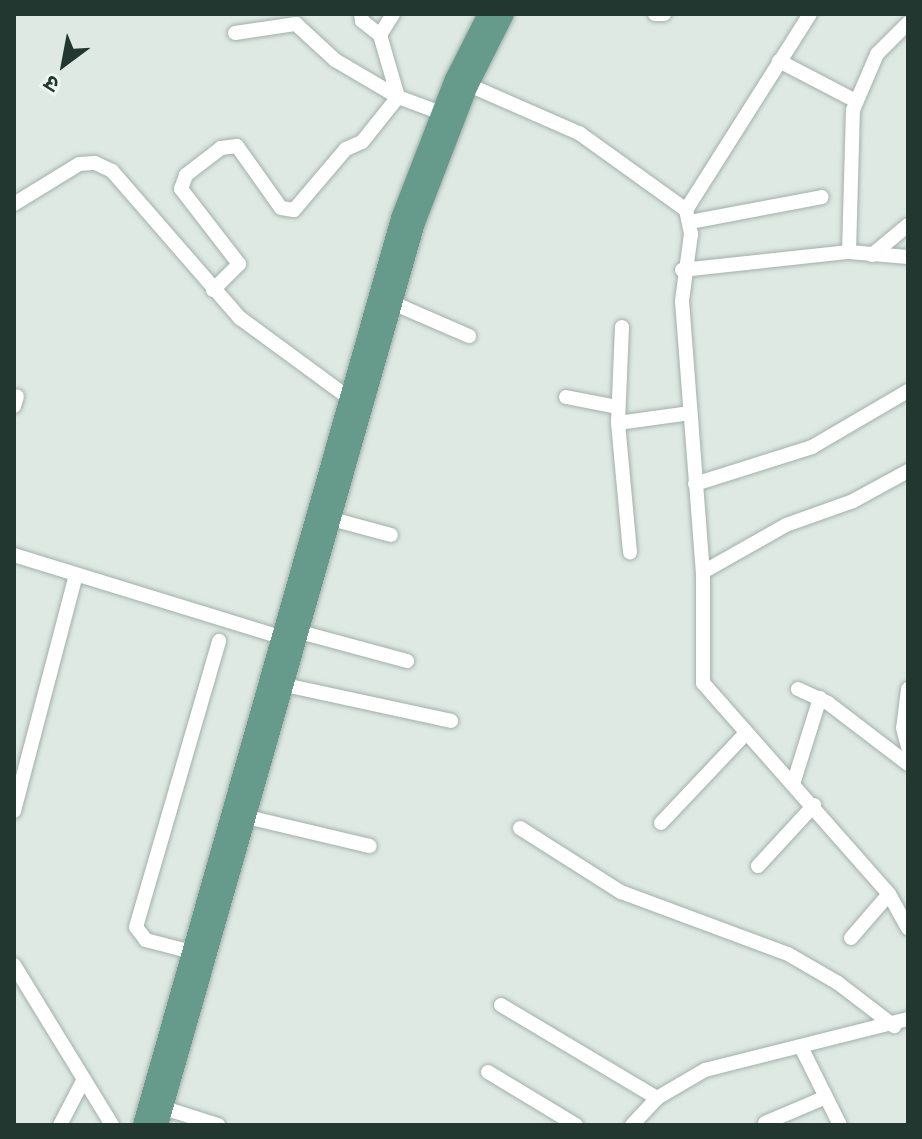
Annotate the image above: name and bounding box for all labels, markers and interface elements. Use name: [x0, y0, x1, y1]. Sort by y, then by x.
north arrow: [24, 24, 104, 104]
text: उ: [38, 68, 65, 100]

